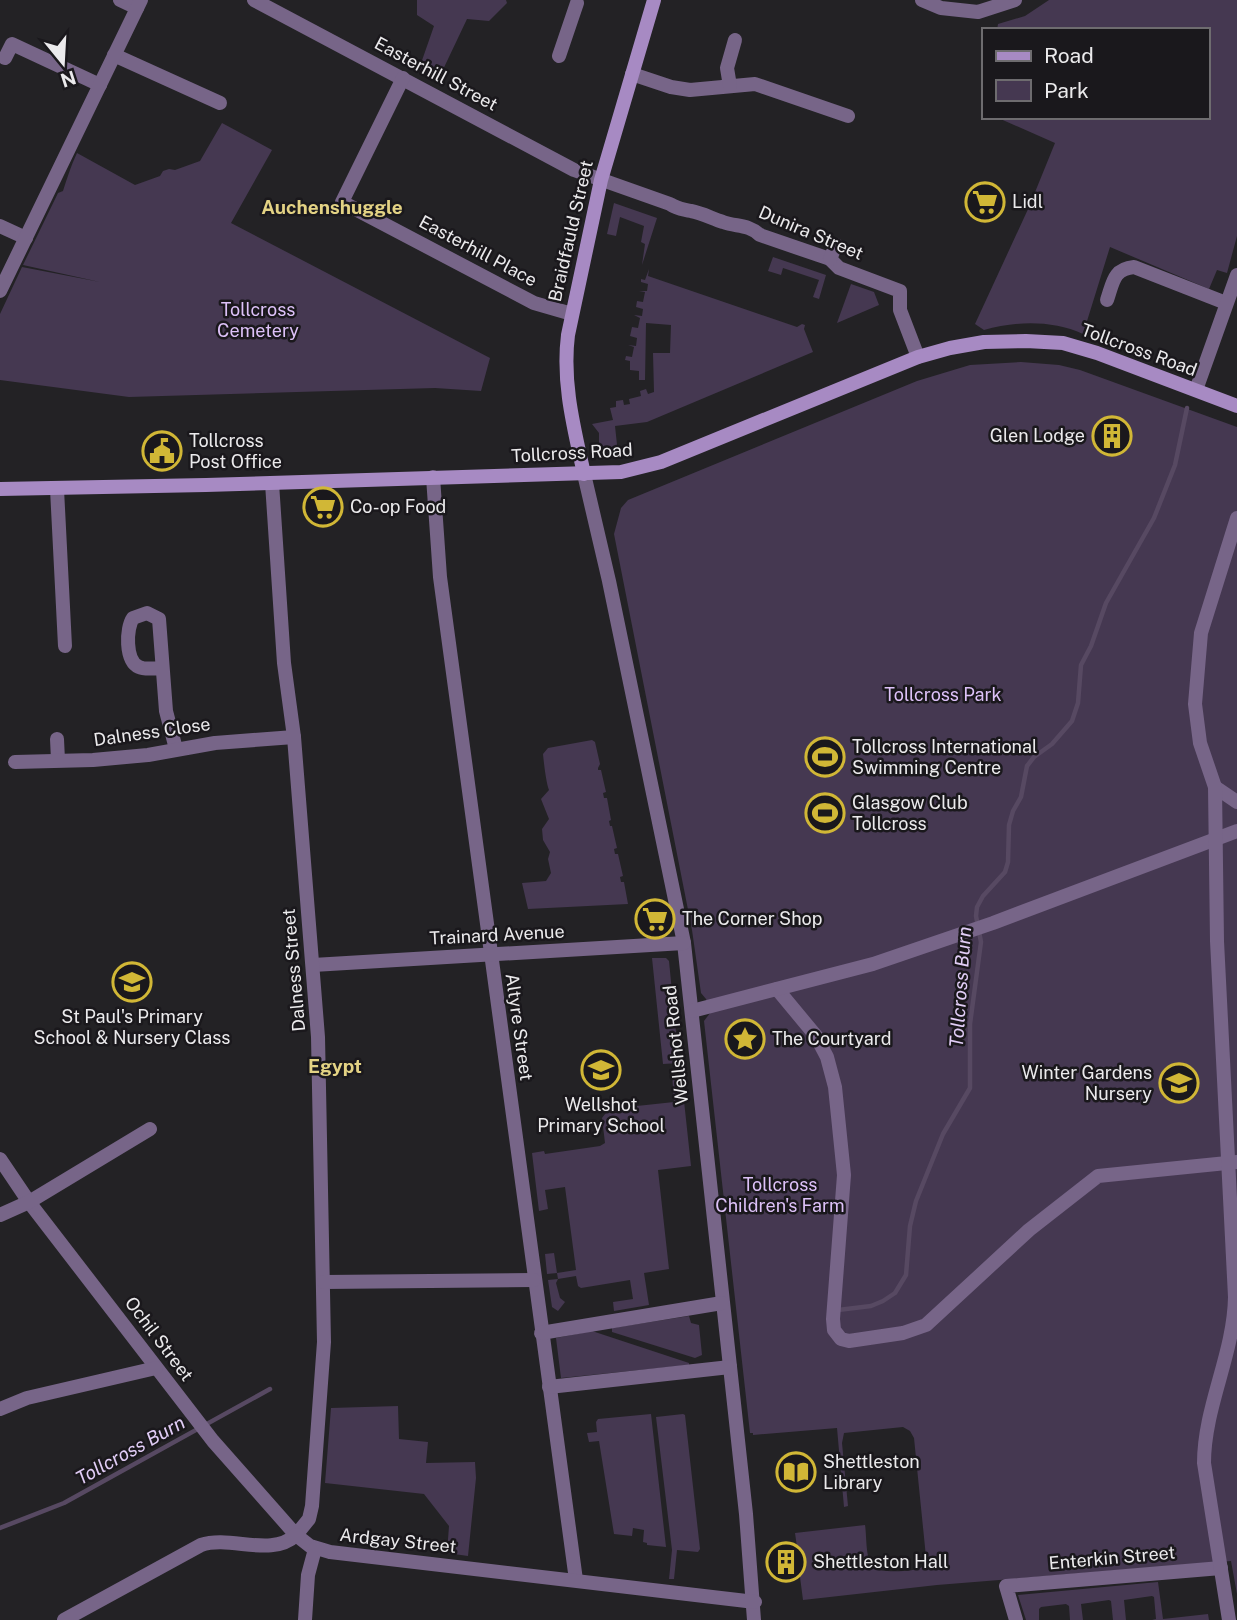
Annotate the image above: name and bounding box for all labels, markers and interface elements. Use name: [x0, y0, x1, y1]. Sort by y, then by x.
north arrow: [28, 28, 98, 98]
legend: [982, 28, 1209, 119]
street label: Easterhill Street: [371, 32, 501, 115]
text: Road: [1044, 43, 1094, 68]
text: N: [58, 66, 79, 92]
text: Park: [1044, 78, 1089, 103]
street label: Braidfauld Street: [544, 158, 597, 304]
supermarket icon: Lidl: [964, 181, 1006, 223]
place label: Lidl: [1012, 191, 1043, 212]
district label: Auchenshuggle: [261, 196, 403, 218]
street label: Dunira Street: [756, 201, 867, 264]
street label: Easterhill Place: [416, 211, 541, 290]
park label: Tollcross Cemetery: [217, 299, 299, 341]
street label: Tollcross Road: [1078, 319, 1200, 380]
building icon: Glen Lodge: [1091, 415, 1133, 457]
place label: Glen Lodge: [990, 425, 1085, 446]
public building icon: Tollcross Post Office: [141, 430, 183, 472]
place label: Tollcross Post Office: [189, 430, 282, 472]
street label: Tollcross Road: [511, 439, 633, 466]
supermarket icon: Co-op Food: [302, 486, 344, 528]
place label: Co-op Food: [350, 496, 446, 517]
park label: Tollcross Park: [884, 684, 1002, 705]
street label: Dalness Close: [92, 713, 212, 750]
sports icon: Tollcross International Swimming Centre: [804, 736, 846, 778]
place label: Tollcross International Swimming Centre: [852, 736, 1037, 778]
sports icon: Glasgow Club Tollcross: [804, 792, 846, 834]
place label: Glasgow Club Tollcross: [852, 792, 968, 834]
supermarket icon: The Corner Shop: [634, 898, 676, 940]
street label: Dalness Street: [278, 908, 309, 1032]
place label: The Corner Shop: [682, 908, 822, 929]
street label: Trainard Avenue: [429, 920, 565, 949]
water label: Tollcross Burn: [945, 926, 975, 1048]
school or university icon: St Paul's Primary School & Nursery Class: [111, 961, 153, 1003]
street label: Altyre Street: [502, 972, 537, 1082]
street label: Wellshot Road: [659, 984, 692, 1106]
place label: St Paul's Primary School & Nursery Class: [34, 1006, 230, 1048]
place icon: The Courtyard: [724, 1018, 766, 1060]
place label: The Courtyard: [772, 1028, 891, 1049]
school or university icon: Wellshot Primary School: [580, 1049, 622, 1091]
district label: Egypt: [308, 1055, 362, 1077]
place label: Winter Gardens Nursery: [1022, 1062, 1152, 1104]
school or university icon: Winter Gardens Nursery: [1158, 1062, 1200, 1104]
place label: Wellshot Primary School: [537, 1094, 665, 1136]
park label: Tollcross Children's Farm: [715, 1174, 845, 1216]
street label: Ochil Street: [121, 1292, 198, 1385]
water label: Tollcross Burn: [72, 1411, 188, 1489]
library icon: Shettleston Library: [775, 1451, 817, 1493]
place label: Shettleston Library: [823, 1451, 920, 1493]
street label: Ardgay Street: [339, 1524, 458, 1557]
building icon: Shettleston Hall: [765, 1541, 807, 1583]
street label: Enterkin Street: [1048, 1542, 1176, 1573]
place label: Shettleston Hall: [813, 1551, 948, 1572]

